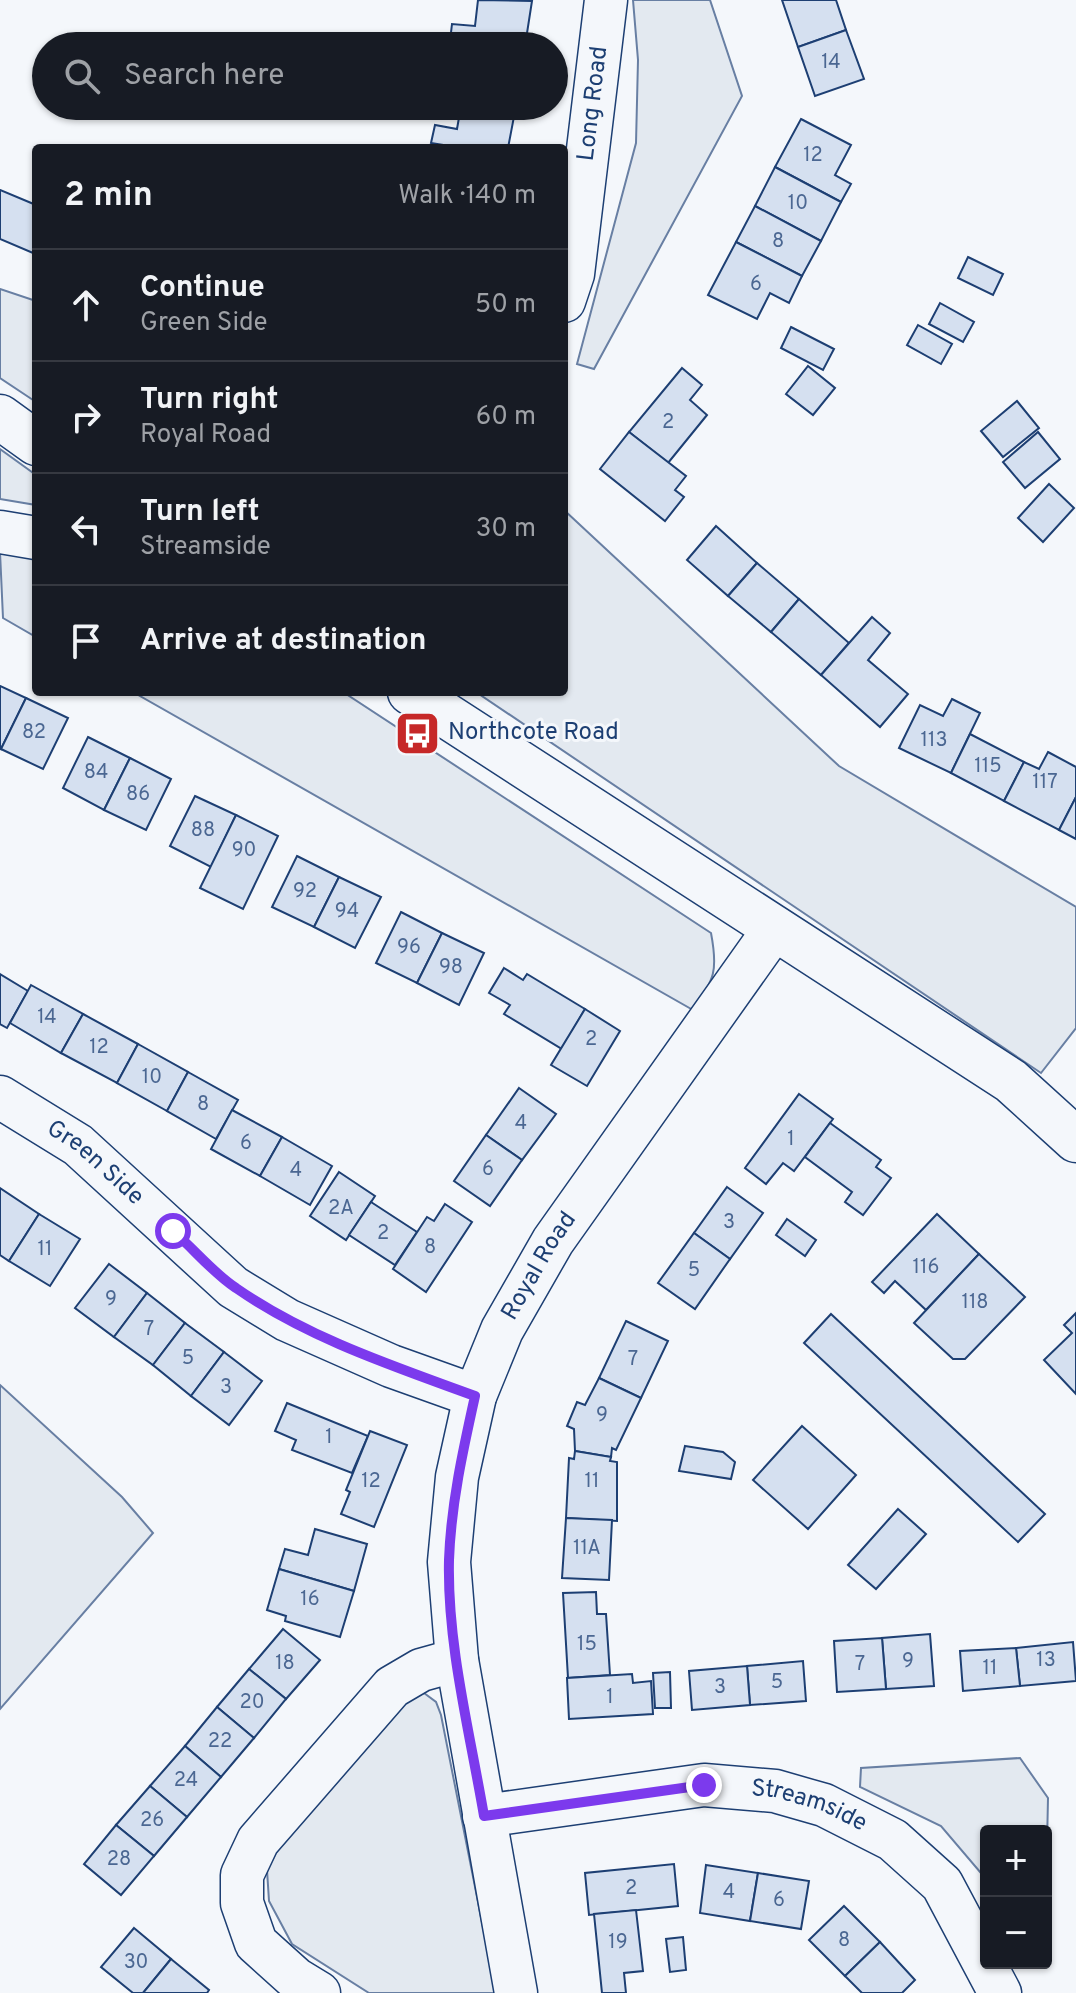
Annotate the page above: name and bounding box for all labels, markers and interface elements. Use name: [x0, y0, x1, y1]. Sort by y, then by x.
search box: [32, 32, 568, 120]
street label: Long Road: [572, 45, 615, 163]
house number: 14: [821, 50, 841, 76]
icon: search: [60, 54, 104, 98]
text: Search here: [124, 58, 284, 95]
house number: 12: [803, 143, 823, 169]
text: 2 min: [64, 175, 153, 218]
text: Walk · 140 m: [398, 180, 536, 213]
house number: 10: [788, 191, 808, 217]
house number: 8: [772, 229, 784, 255]
text: Continue: [140, 270, 265, 307]
house number: 6: [750, 272, 762, 298]
icon: ahead: [64, 283, 108, 327]
text: 50 m: [475, 289, 536, 322]
text: Green Side: [140, 307, 268, 340]
text: Turn right: [140, 382, 278, 419]
icon: right: [64, 395, 108, 439]
text: 60 m: [476, 401, 536, 434]
house number: 2: [662, 410, 674, 436]
text: Royal Road: [140, 419, 271, 452]
text: Turn left: [140, 494, 260, 531]
icon: left: [64, 507, 108, 551]
text: 30 m: [476, 513, 536, 546]
text: Streamside: [140, 531, 271, 564]
icon: arrive: [64, 619, 108, 663]
text: Arrive at destination: [140, 623, 426, 660]
bus stop icon: Northcote Road: [393, 709, 441, 757]
place label: Northcote Road: [448, 718, 619, 748]
house number: 82: [22, 720, 46, 746]
house number: 113: [921, 728, 947, 754]
house number: 115: [974, 754, 1002, 780]
house number: 84: [84, 760, 108, 786]
house number: 117: [1032, 770, 1058, 796]
house number: 86: [126, 782, 150, 808]
house number: 88: [191, 818, 215, 844]
house number: 90: [232, 838, 256, 864]
house number: 92: [293, 879, 317, 905]
house number: 94: [335, 899, 359, 925]
house number: 96: [397, 935, 421, 961]
house number: 98: [439, 955, 463, 981]
house number: 14: [37, 1005, 57, 1031]
house number: 2: [585, 1027, 597, 1053]
house number: 12: [89, 1035, 109, 1061]
house number: 10: [142, 1065, 162, 1091]
house number: 8: [197, 1092, 209, 1118]
house number: 4: [515, 1111, 527, 1137]
street label: Green Side: [41, 1114, 150, 1212]
house number: 1: [787, 1127, 795, 1153]
house number: 6: [240, 1131, 252, 1157]
house number: 6: [482, 1157, 494, 1183]
house number: 4: [290, 1158, 302, 1184]
house number: 2A: [328, 1196, 354, 1222]
street label: Royal Road: [496, 1206, 584, 1326]
house number: 3: [723, 1210, 735, 1236]
route start: [155, 1213, 191, 1249]
house number: 2: [377, 1221, 389, 1247]
house number: 8: [424, 1235, 436, 1261]
house number: 11: [38, 1237, 52, 1263]
house number: 116: [913, 1255, 939, 1281]
house number: 5: [688, 1258, 700, 1284]
house number: 9: [105, 1287, 117, 1313]
house number: 118: [961, 1290, 989, 1316]
house number: 7: [144, 1317, 154, 1343]
house number: 5: [182, 1346, 194, 1372]
house number: 7: [628, 1347, 638, 1373]
house number: 3: [220, 1375, 232, 1401]
house number: 9: [596, 1403, 608, 1429]
house number: 1: [325, 1425, 333, 1451]
house number: 12: [361, 1469, 381, 1495]
house number: 11: [585, 1469, 599, 1495]
house number: 11A: [573, 1536, 601, 1562]
house number: 16: [300, 1587, 320, 1613]
house number: 15: [577, 1632, 597, 1658]
house number: 13: [1036, 1648, 1056, 1674]
house number: 9: [902, 1649, 914, 1675]
house number: 18: [275, 1651, 295, 1677]
house number: 7: [855, 1652, 865, 1678]
house number: 11: [983, 1656, 997, 1682]
house number: 5: [771, 1670, 783, 1696]
house number: 3: [714, 1675, 726, 1701]
house number: 1: [606, 1685, 614, 1711]
house number: 20: [239, 1690, 265, 1716]
house number: 22: [208, 1729, 232, 1755]
route end: [686, 1767, 722, 1803]
house number: 24: [174, 1768, 198, 1794]
street label: Streamside: [750, 1774, 872, 1839]
house number: 26: [140, 1808, 164, 1834]
map controls: [980, 1825, 1052, 1969]
button: +: [980, 1825, 1052, 1897]
house number: 28: [107, 1847, 131, 1873]
house number: 2: [625, 1876, 637, 1902]
house number: 4: [723, 1880, 735, 1906]
house number: 6: [773, 1888, 785, 1914]
button: −: [980, 1897, 1052, 1969]
house number: 8: [838, 1928, 850, 1954]
house number: 19: [608, 1930, 628, 1956]
house number: 30: [124, 1950, 148, 1976]

